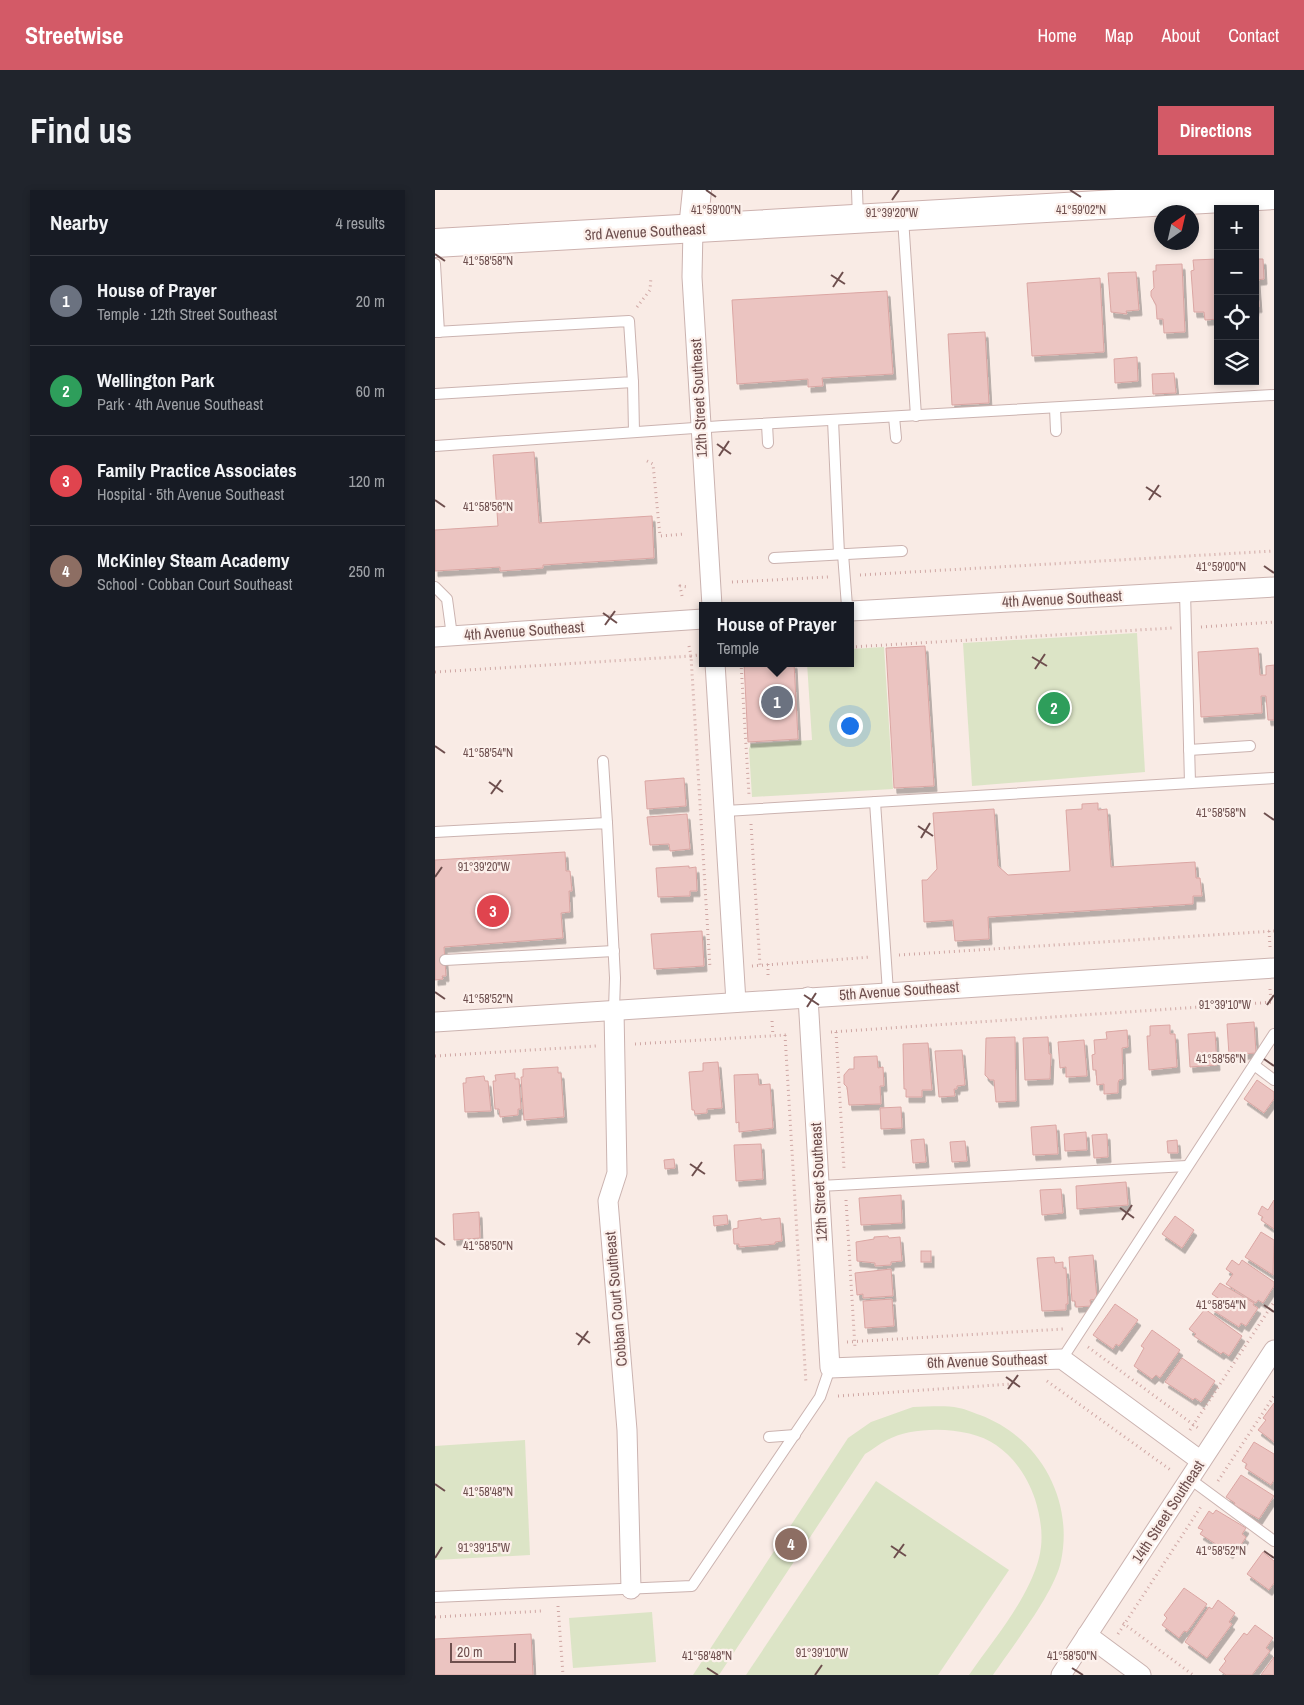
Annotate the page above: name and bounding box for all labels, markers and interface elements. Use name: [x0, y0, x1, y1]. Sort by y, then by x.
text: Streetwise: [25, 19, 123, 51]
text: Home: [1037, 23, 1077, 48]
text: Map: [1105, 23, 1134, 48]
text: About: [1162, 23, 1200, 48]
text: Contact: [1228, 23, 1279, 48]
button: Directions: [1158, 106, 1274, 155]
text: Find us: [30, 107, 132, 154]
text: 41°59'00"N: [691, 202, 741, 218]
text: 41°59'02"N: [1056, 202, 1106, 218]
text: 91°39'20"W: [866, 205, 919, 221]
north arrow: [1154, 205, 1199, 250]
map controls: [1214, 205, 1259, 385]
button: +: [1214, 205, 1259, 250]
text: Nearby: [50, 208, 108, 237]
text: 4 results: [335, 212, 385, 234]
street label: 3rd Avenue Southeast: [584, 218, 706, 245]
button: −: [1214, 250, 1259, 295]
text: 41°58'58"N: [463, 253, 513, 269]
text: House of Prayer: [97, 277, 217, 303]
text: 1: [62, 290, 70, 312]
text: 20 m: [356, 290, 385, 312]
button: locate: [1214, 295, 1259, 340]
text: Temple · 12th Street Southeast: [97, 303, 277, 325]
street label: 12th Street Southeast: [685, 337, 712, 458]
button: layers: [1214, 340, 1259, 385]
text: Wellington Park: [97, 367, 214, 393]
text: 2: [62, 380, 70, 402]
text: 60 m: [356, 380, 385, 402]
text: Park · 4th Avenue Southeast: [97, 393, 263, 415]
text: Family Practice Associates: [97, 457, 297, 483]
text: 3: [62, 470, 70, 492]
text: 120 m: [349, 470, 385, 492]
text: Hospital · 5th Avenue Southeast: [97, 483, 284, 505]
text: 41°58'56"N: [463, 499, 513, 515]
text: McKinley Steam Academy: [97, 547, 290, 573]
text: 41°59'00"N: [1196, 559, 1246, 575]
text: 4: [62, 560, 70, 582]
text: 250 m: [349, 560, 385, 582]
text: School · Cobban Court Southeast: [97, 573, 292, 595]
street label: 4th Avenue Southeast: [1001, 585, 1123, 612]
popup: [699, 602, 854, 667]
text: House of Prayer: [717, 611, 836, 637]
street label: 4th Avenue Southeast: [463, 616, 585, 645]
text: Temple: [717, 637, 759, 659]
pin: 1: [761, 683, 793, 721]
pin: 2: [1038, 689, 1070, 727]
your location: [837, 713, 863, 739]
text: 41°58'54"N: [463, 745, 513, 761]
text: 41°58'58"N: [1196, 805, 1246, 821]
text: 91°39'20"W: [458, 859, 511, 875]
pin: 3: [477, 892, 509, 930]
street label: 5th Avenue Southeast: [838, 976, 960, 1005]
text: 41°58'52"N: [463, 991, 513, 1007]
text: 91°39'10"W: [1199, 997, 1252, 1013]
text: 41°58'56"N: [1196, 1051, 1246, 1067]
street label: 12th Street Southeast: [805, 1121, 832, 1242]
street label: Cobban Court Southeast: [599, 1230, 632, 1367]
text: 41°58'50"N: [463, 1238, 513, 1254]
text: 41°58'54"N: [1196, 1297, 1246, 1313]
street label: 6th Avenue Southeast: [927, 1348, 1048, 1373]
street label: 14th Street Southeast: [1126, 1456, 1209, 1567]
text: 41°58'48"N: [463, 1484, 513, 1500]
pin: 4: [775, 1525, 807, 1563]
text: 91°39'15"W: [458, 1540, 511, 1556]
text: 41°58'52"N: [1196, 1543, 1246, 1559]
scale bar: [450, 1640, 516, 1663]
text: 20 m: [457, 1643, 483, 1661]
text: 91°39'10"W: [796, 1645, 849, 1661]
text: 41°58'48"N: [682, 1648, 732, 1664]
text: 41°58'50"N: [1047, 1648, 1097, 1664]

